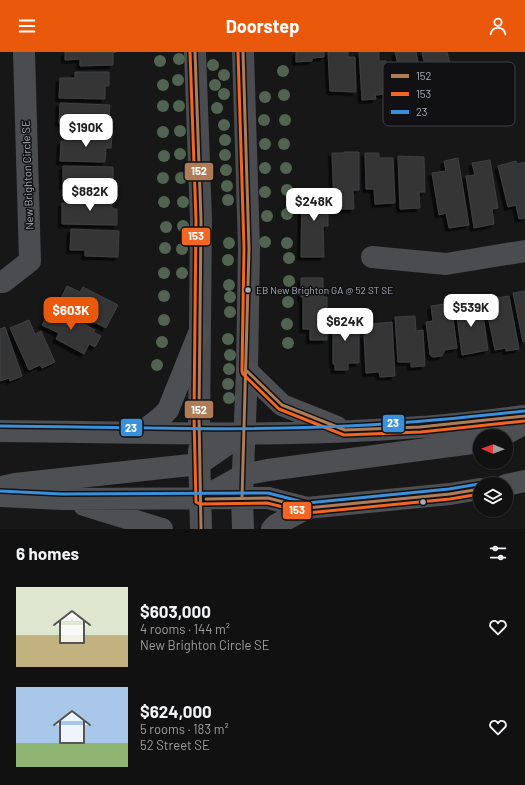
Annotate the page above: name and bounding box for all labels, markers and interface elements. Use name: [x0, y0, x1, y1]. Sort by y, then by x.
icon: menu: [16, 15, 38, 37]
text: Doorstep: [226, 15, 299, 37]
icon: person: [487, 15, 509, 37]
legend: [383, 62, 515, 126]
text: 152: [416, 69, 432, 82]
text: 153: [416, 87, 431, 100]
text: 23: [416, 105, 428, 118]
pin: $190K: [58, 114, 114, 148]
text: $190K: [69, 119, 103, 135]
street label: New Brighton Circle SE: [19, 120, 35, 230]
line badge: 152: [184, 162, 214, 181]
text: 152: [191, 164, 207, 177]
pin: $882K: [62, 178, 118, 212]
text: $882K: [72, 183, 108, 199]
pin: $248K: [286, 188, 342, 222]
text: $248K: [295, 193, 333, 209]
line badge: 153: [181, 227, 211, 246]
text: 153: [188, 229, 204, 242]
place label: EB New Brighton GA @ 52 ST SE: [256, 284, 393, 296]
marker: EB New Brighton GA @ 52 ST SE: [243, 285, 253, 295]
pin: $539K: [443, 294, 499, 328]
pin: $603K: [43, 297, 99, 331]
text: $539K: [453, 299, 489, 315]
text: $603K: [53, 302, 90, 318]
pin: $624K: [317, 308, 373, 342]
text: $624K: [326, 313, 364, 329]
line badge: 152: [184, 400, 214, 419]
text: 152: [191, 403, 207, 416]
line badge: 23: [382, 414, 405, 433]
text: 23: [387, 416, 399, 429]
line badge: 23: [120, 418, 143, 437]
text: 23: [125, 421, 137, 434]
north arrow: [473, 429, 513, 469]
map controls: [473, 429, 513, 517]
button: layers: [473, 477, 513, 517]
unlabelled marker: [418, 497, 428, 507]
line badge: 153: [282, 501, 312, 520]
text: 153: [289, 503, 305, 516]
icon: filters: [487, 542, 509, 564]
text: 6 homes: [16, 543, 79, 563]
text: $603,000: [140, 601, 211, 621]
icon: home: [48, 603, 96, 651]
icon: heart: [487, 616, 509, 638]
text: 4 rooms · 144 m²: [140, 621, 230, 637]
text: New Brighton Circle SE: [140, 637, 270, 653]
text: $624,000: [140, 701, 212, 721]
icon: home: [48, 703, 96, 751]
icon: heart: [487, 716, 509, 738]
text: 5 rooms · 183 m²: [140, 721, 229, 737]
text: 52 Street SE: [140, 737, 210, 753]

